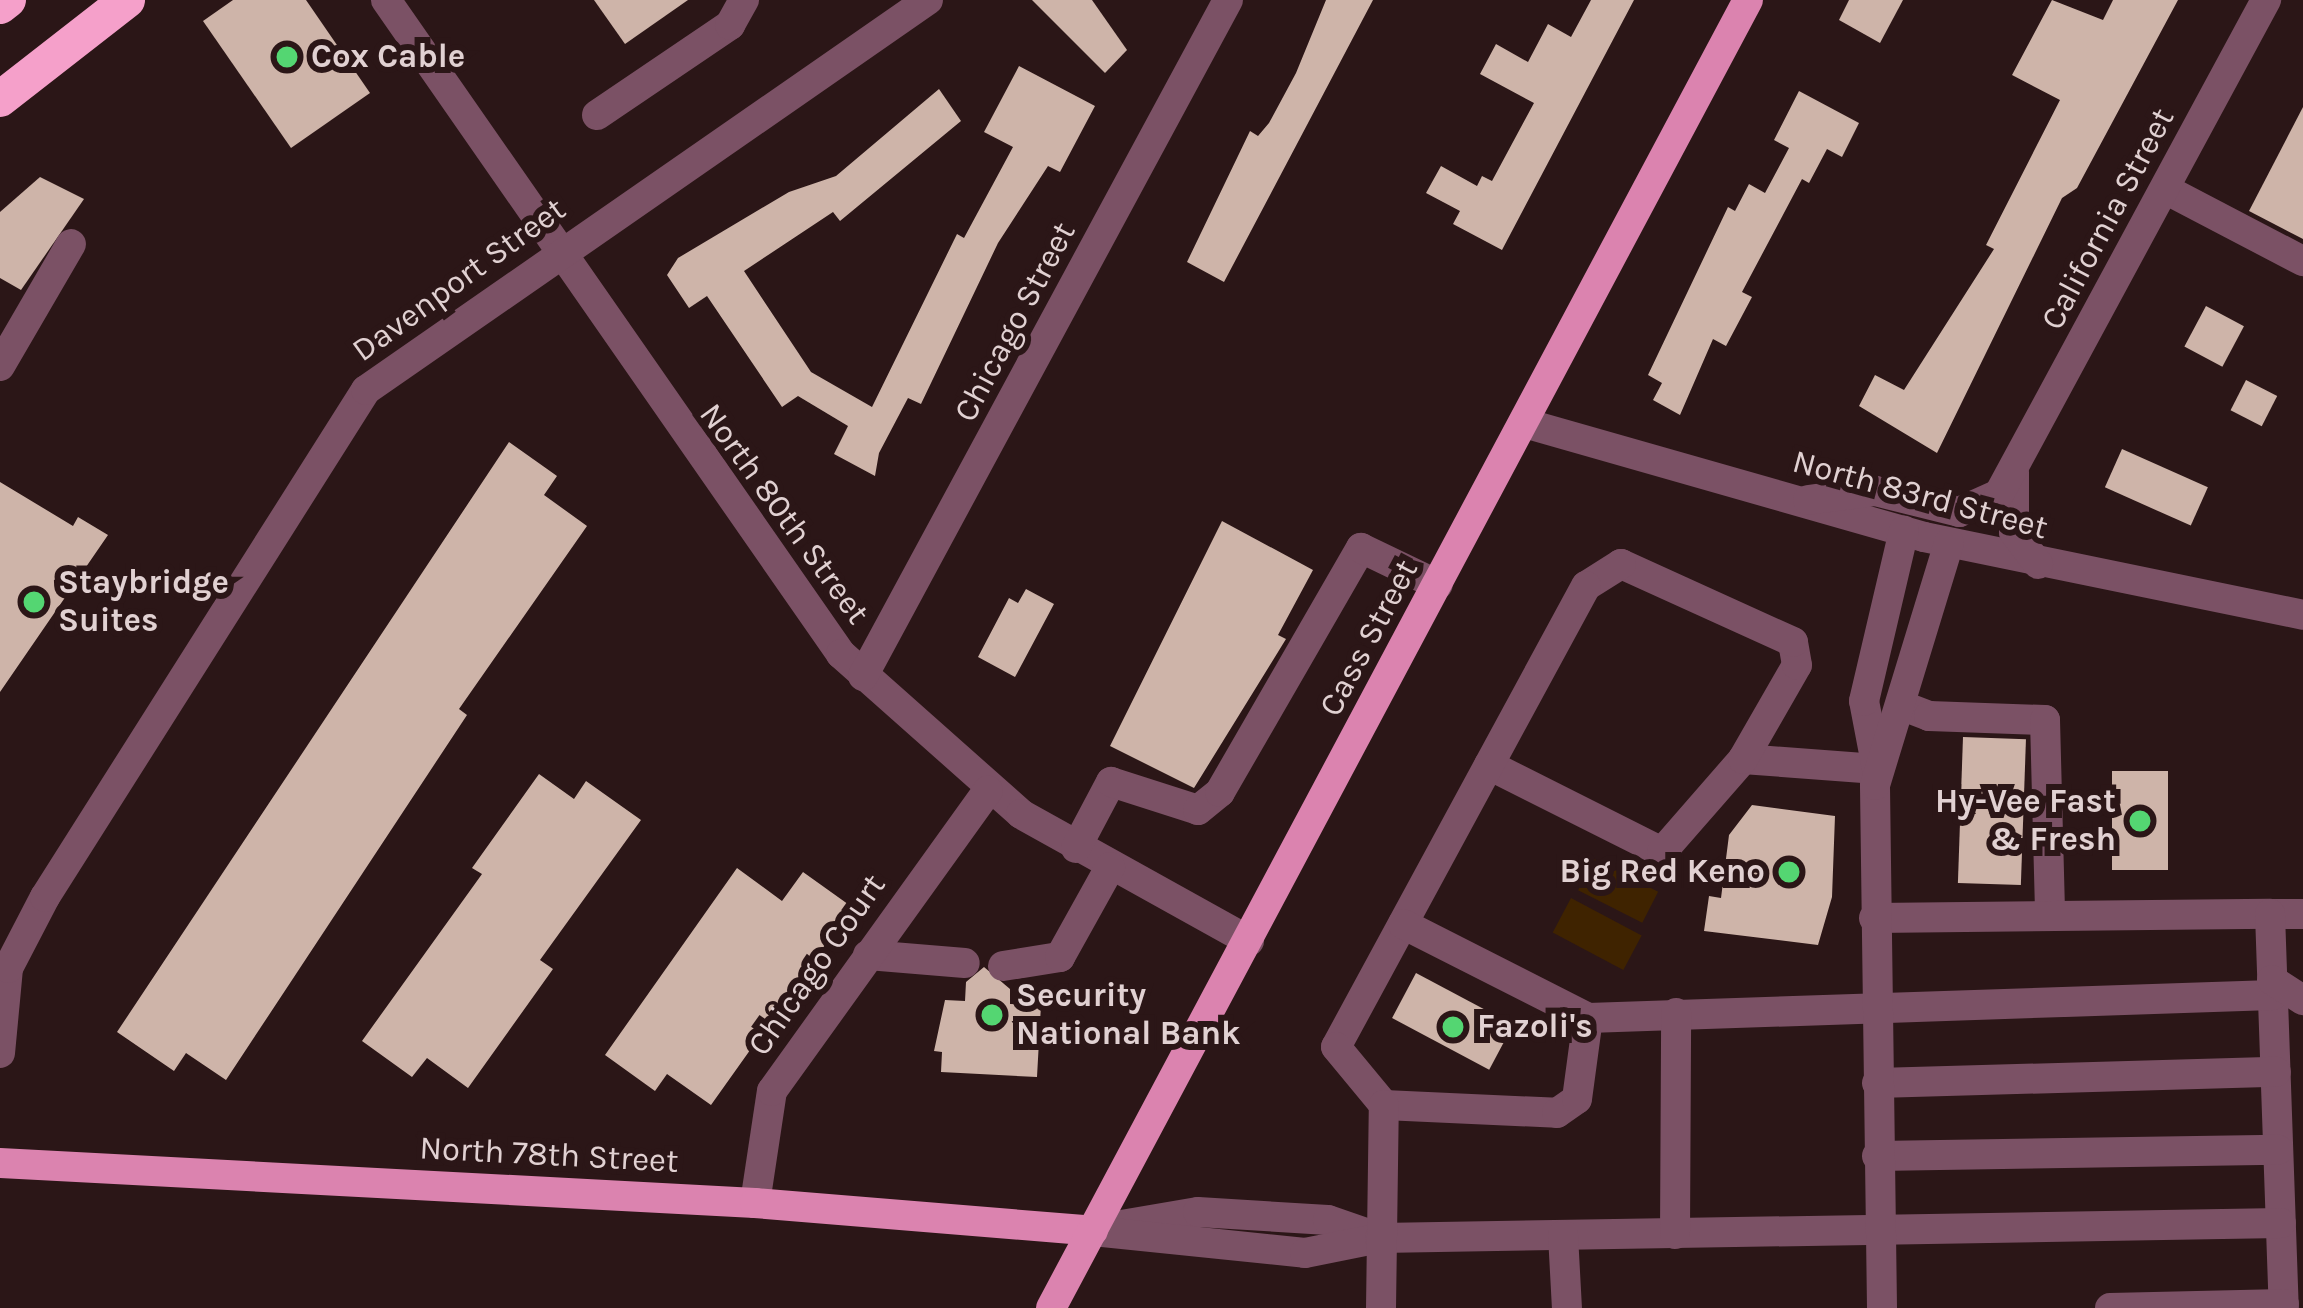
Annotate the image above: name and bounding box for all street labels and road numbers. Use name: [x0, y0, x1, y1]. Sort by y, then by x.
street label: California Street: [2033, 102, 2183, 336]
street label: Davenport Street: [345, 189, 573, 371]
street label: Chicago Street: [946, 215, 1084, 429]
street label: North 80th Street: [691, 396, 877, 632]
street label: North 83rd Street: [1788, 442, 2052, 548]
street label: Cass Street: [1311, 553, 1427, 723]
street label: Chicago Court: [740, 867, 894, 1063]
street label: North 78th Street: [419, 1128, 679, 1182]

